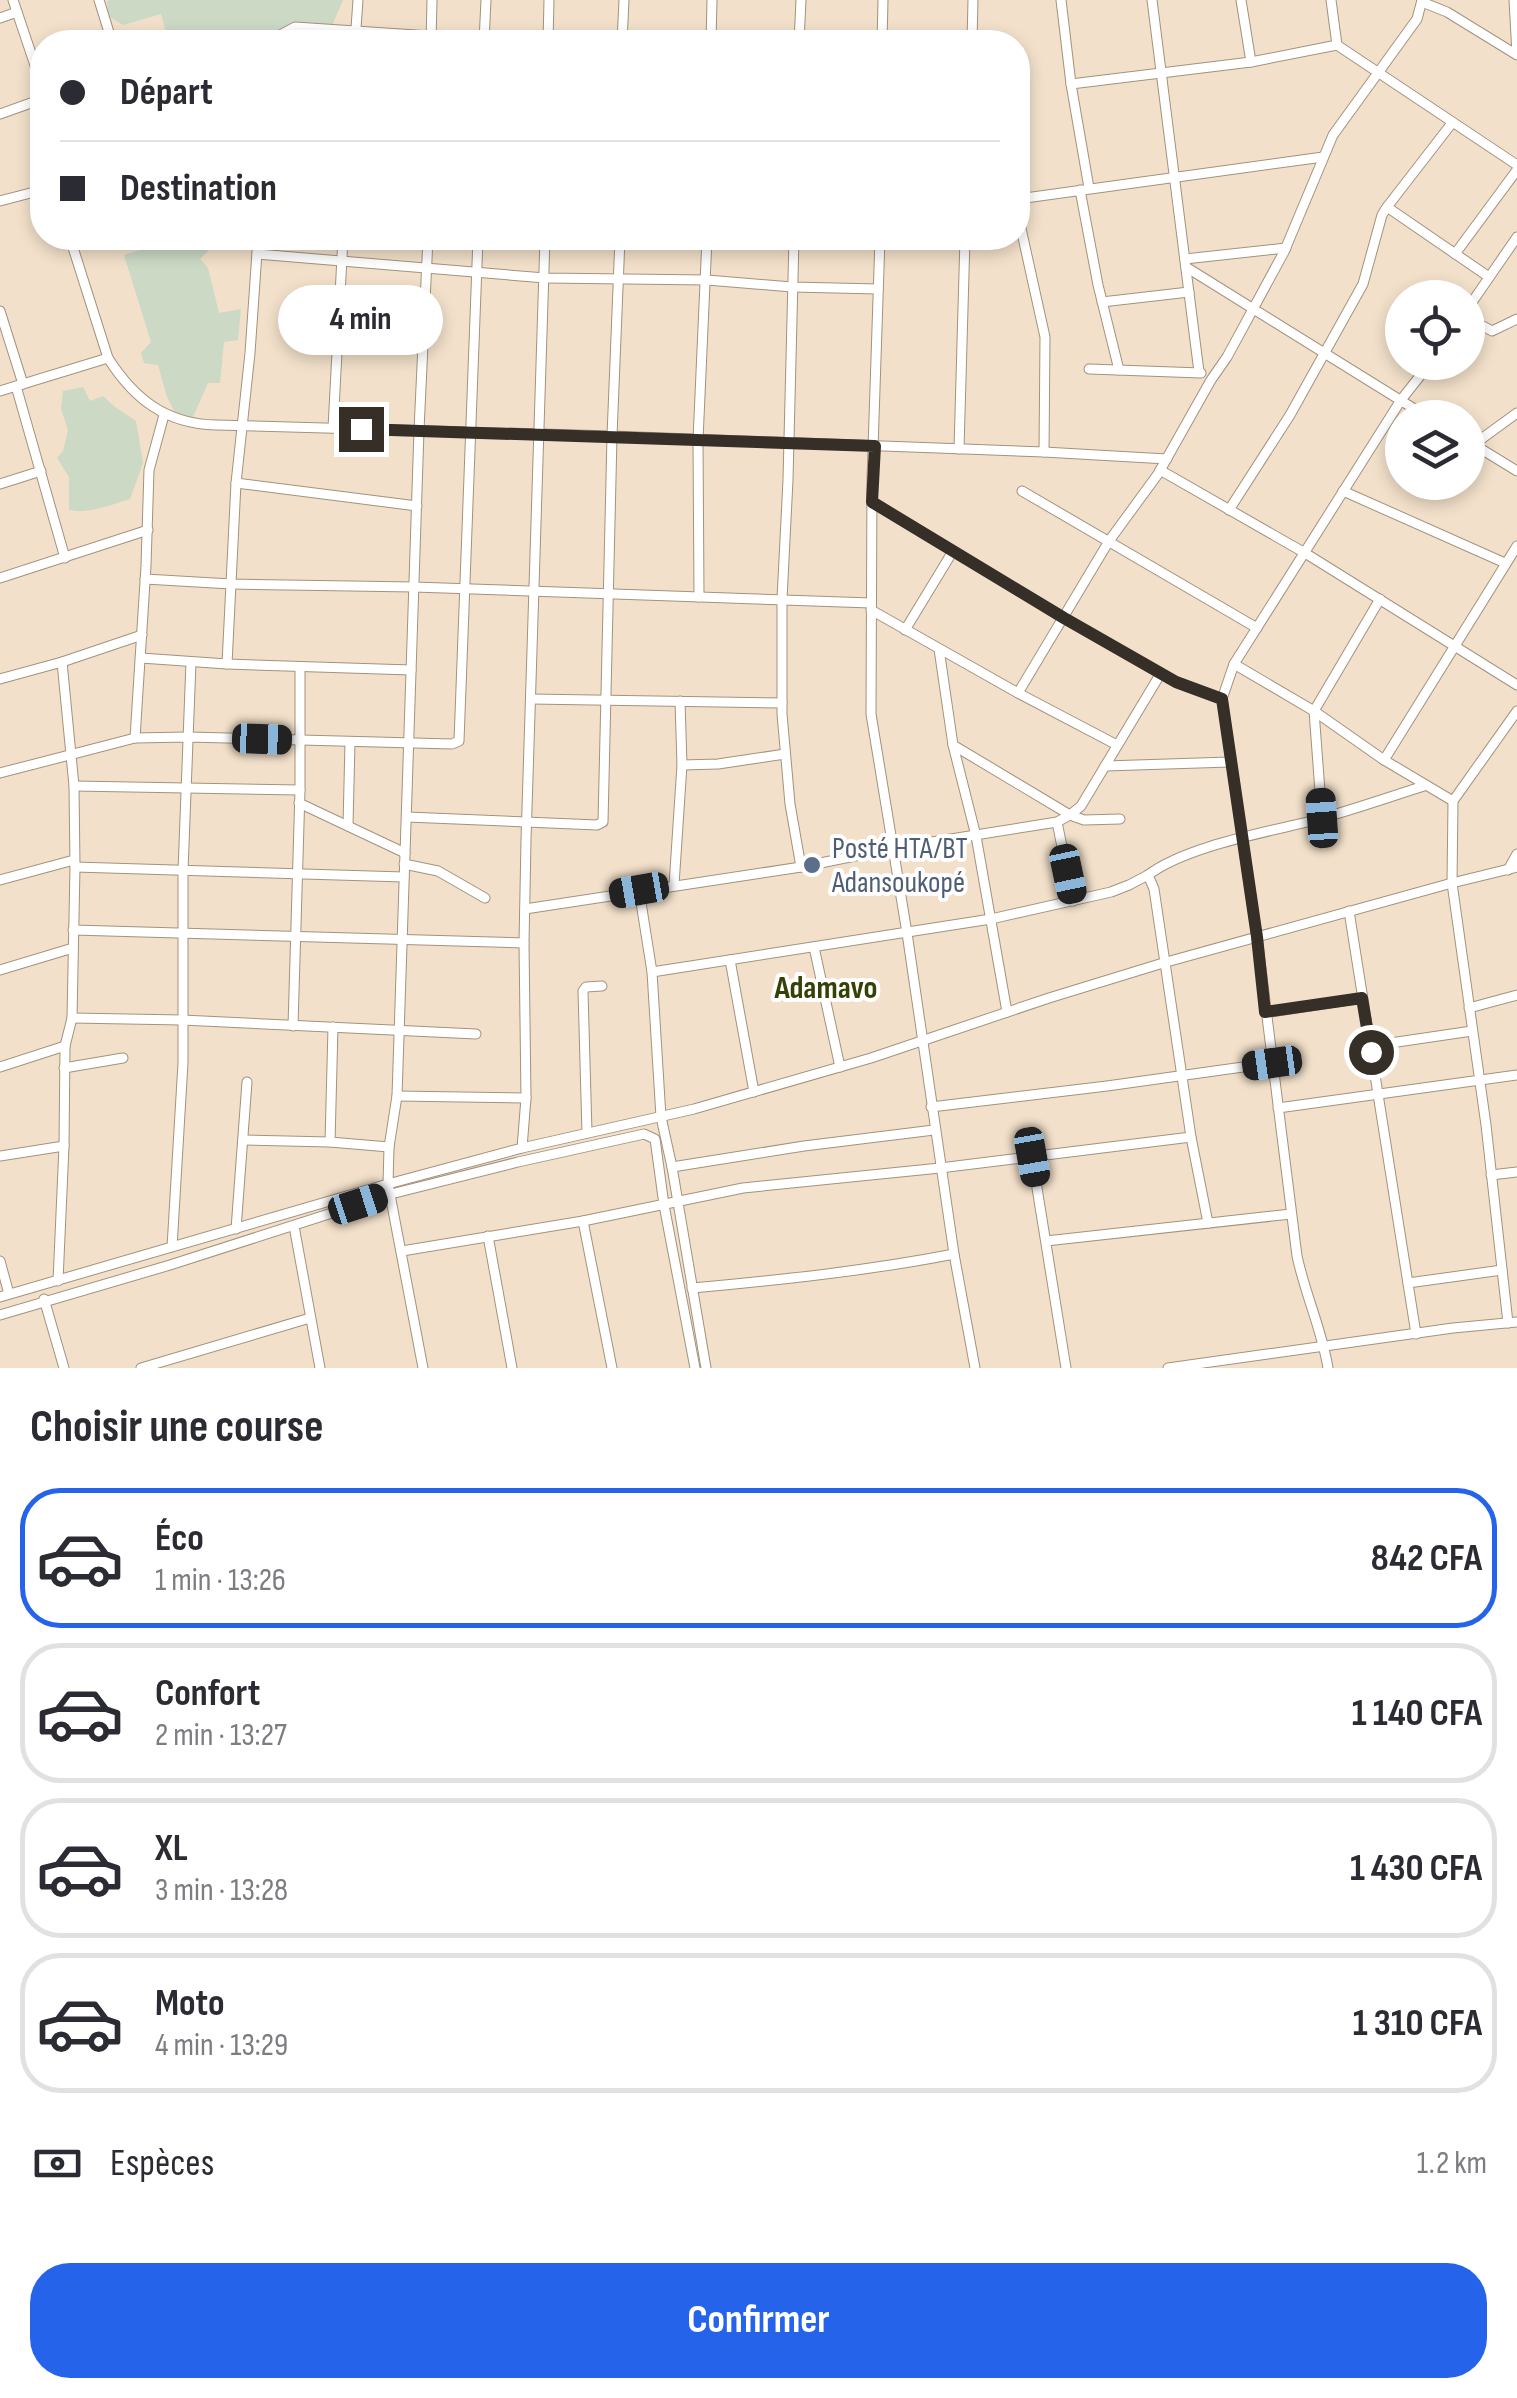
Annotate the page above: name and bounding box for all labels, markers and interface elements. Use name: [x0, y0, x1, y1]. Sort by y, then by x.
text: Départ: [120, 70, 213, 115]
text: Destination: [120, 166, 277, 211]
map controls: [1385, 280, 1485, 500]
button: locate: [1385, 280, 1485, 380]
callout: 4 min: [278, 284, 444, 354]
text: 4 min: [330, 300, 391, 339]
button: layers: [1385, 400, 1485, 500]
route end: [339, 407, 384, 452]
car: [231, 723, 293, 755]
car: [1305, 787, 1339, 849]
place label: Posté HTA/BT Adansoukopé: [831, 831, 968, 901]
car: [1047, 842, 1089, 906]
marker: Posté HTA/BT Adansoukopé: [801, 854, 823, 876]
car: [607, 870, 671, 910]
district label: Adamavo: [773, 969, 878, 1008]
route start: [1349, 1030, 1394, 1075]
car: [1240, 1044, 1304, 1082]
car: [1012, 1125, 1052, 1189]
car: [325, 1180, 391, 1228]
text: Choisir une course: [30, 1400, 323, 1455]
icon: car: [35, 1513, 125, 1603]
text: Éco: [155, 1516, 204, 1561]
text: 842 CFA: [1371, 1536, 1482, 1581]
text: 1 min · 13:26: [155, 1561, 286, 1600]
icon: car: [35, 1668, 125, 1758]
text: Confort: [155, 1671, 260, 1716]
text: 1 140 CFA: [1352, 1691, 1482, 1736]
text: 2 min · 13:27: [155, 1716, 287, 1755]
icon: car: [35, 1823, 125, 1913]
text: XL: [155, 1826, 188, 1871]
text: 1 430 CFA: [1350, 1846, 1482, 1891]
text: 3 min · 13:28: [155, 1871, 288, 1910]
icon: car: [35, 1978, 125, 2068]
text: Moto: [155, 1981, 225, 2026]
text: 1 310 CFA: [1353, 2001, 1482, 2046]
text: 4 min · 13:29: [155, 2026, 288, 2065]
icon: cash: [30, 2136, 85, 2191]
text: Espèces: [110, 2141, 214, 2186]
text: 1.2 km: [1417, 2144, 1487, 2183]
button: Confirmer: [30, 2263, 1487, 2378]

